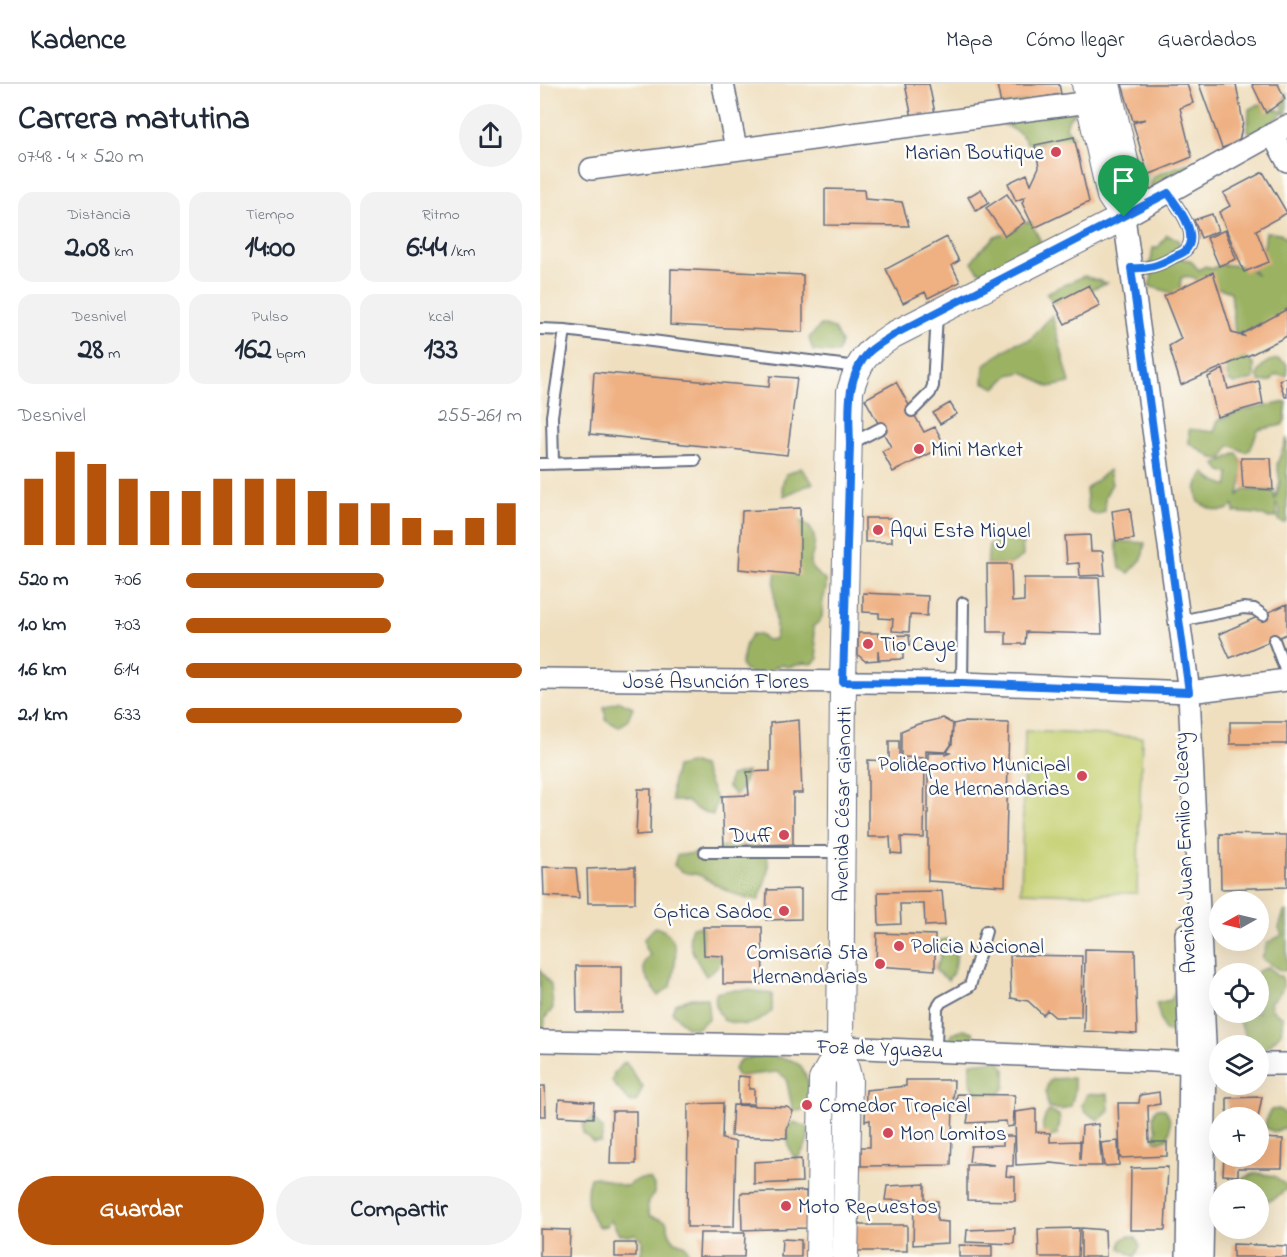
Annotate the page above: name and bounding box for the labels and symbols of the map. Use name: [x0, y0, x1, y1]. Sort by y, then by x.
place label: Marian Boutique: [905, 139, 1045, 169]
marker: Marian Boutique: [1049, 145, 1063, 159]
pin: [1098, 155, 1149, 217]
place label: Mini Market: [931, 436, 1023, 466]
marker: Mini Market: [912, 442, 926, 456]
place label: Aqui Esta Miguel: [890, 517, 1031, 549]
marker: Aqui Esta Miguel: [871, 523, 885, 537]
place label: Tio Caye: [880, 631, 957, 663]
marker: Tio Caye: [861, 637, 875, 651]
street label: José Asunción Flores: [623, 668, 809, 698]
street label: Avenida César Gianotti: [827, 706, 861, 902]
street label: Avenida Juan Emilio O'Leary: [1167, 732, 1207, 974]
place label: Polideportivo Municipal de Hernandarias: [878, 751, 1070, 805]
marker: Polideportivo Municipal de Hernandarias: [1075, 769, 1089, 783]
place label: Duff: [729, 822, 773, 852]
marker: Duff: [777, 828, 791, 842]
north arrow: [1209, 891, 1269, 951]
place label: Óptica Sadoc: [653, 898, 773, 928]
marker: Óptica Sadoc: [777, 904, 791, 918]
place label: Policia Nacional: [911, 933, 1044, 963]
place label: Comisaría 5ta Hernandarias: [746, 939, 868, 993]
marker: Policia Nacional: [892, 939, 906, 953]
marker: Comisaría 5ta Hernandarias: [873, 957, 887, 971]
street label: Foz de Yguazu: [815, 1033, 944, 1069]
place label: Comedor Tropical: [819, 1092, 971, 1122]
marker: Comedor Tropical: [800, 1098, 814, 1112]
place label: Mon Lomitos: [900, 1120, 1007, 1150]
marker: Mon Lomitos: [881, 1126, 895, 1140]
place label: Moto Repuestos: [798, 1193, 938, 1223]
marker: Moto Repuestos: [779, 1199, 793, 1213]

